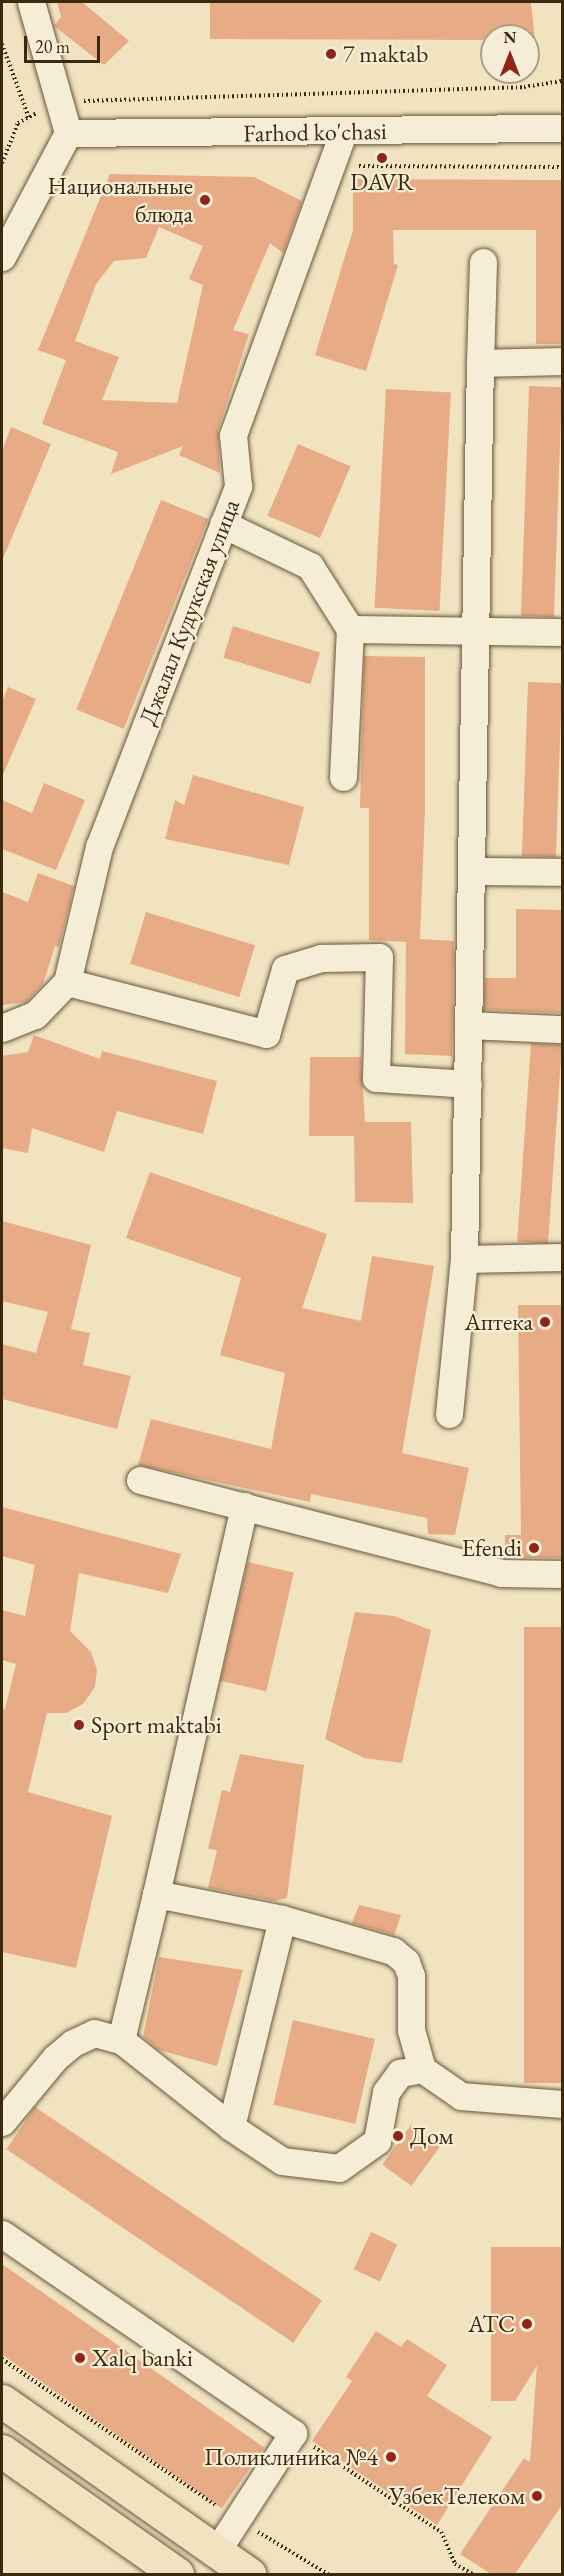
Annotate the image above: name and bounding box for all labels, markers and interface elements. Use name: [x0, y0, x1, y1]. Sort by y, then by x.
scale bar: [27, 24, 104, 62]
north arrow: [480, 24, 540, 84]
text: N: [504, 27, 516, 48]
text: 20 m: [35, 35, 70, 58]
place label: 7 maktab: [343, 40, 428, 68]
marker: 7 maktab: [324, 47, 338, 61]
street label: Farhod ko'chasi: [243, 116, 387, 148]
marker: DAVR: [375, 151, 389, 165]
place label: DAVR: [350, 168, 414, 196]
place label: Национальные блюда: [48, 172, 193, 228]
marker: Национальные блюда: [198, 193, 212, 207]
street label: Джалал Кудукская улица: [133, 495, 245, 729]
place label: Аптека: [464, 1308, 533, 1336]
marker: Аптека: [538, 1315, 552, 1329]
place label: Efendi: [461, 1534, 522, 1562]
marker: Efendi: [527, 1541, 541, 1555]
place label: Sport maktabi: [91, 1711, 222, 1739]
marker: Sport maktabi: [72, 1718, 86, 1732]
place label: Дом: [410, 2122, 454, 2150]
marker: Дом: [391, 2129, 405, 2143]
place label: ATC: [468, 2310, 515, 2338]
marker: ATC: [520, 2317, 534, 2331]
place label: Xalq banki: [92, 2344, 193, 2372]
marker: Xalq banki: [73, 2351, 87, 2365]
place label: Поликлиника №4: [204, 2443, 378, 2471]
marker: Поликлиника №4: [382, 2448, 400, 2466]
place label: УзбекТелеком: [389, 2482, 525, 2510]
marker: УзбекТелеком: [530, 2489, 544, 2503]

